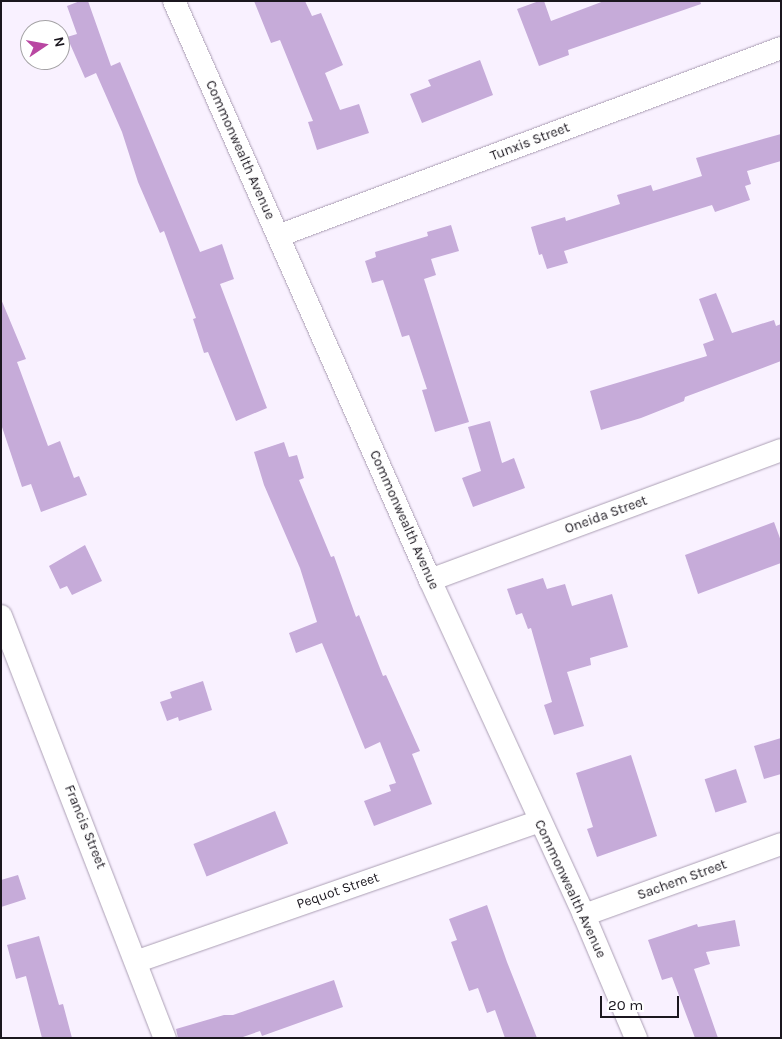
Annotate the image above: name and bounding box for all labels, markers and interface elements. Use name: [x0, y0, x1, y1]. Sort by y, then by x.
north arrow: [20, 20, 70, 70]
text: N: [50, 35, 69, 49]
street label: Commonwealth Avenue: [202, 78, 278, 222]
street label: Tunxis Street: [488, 119, 572, 165]
street label: Commonwealth Avenue: [366, 448, 442, 592]
street label: Oneida Street: [562, 492, 650, 538]
street label: Francis Street: [61, 783, 109, 871]
street label: Commonwealth Avenue: [531, 817, 609, 961]
street label: Sachem Street: [635, 856, 729, 904]
street label: Pequot Street: [294, 869, 382, 913]
scale bar: [602, 986, 681, 1018]
text: 20 m: [608, 996, 643, 1014]

